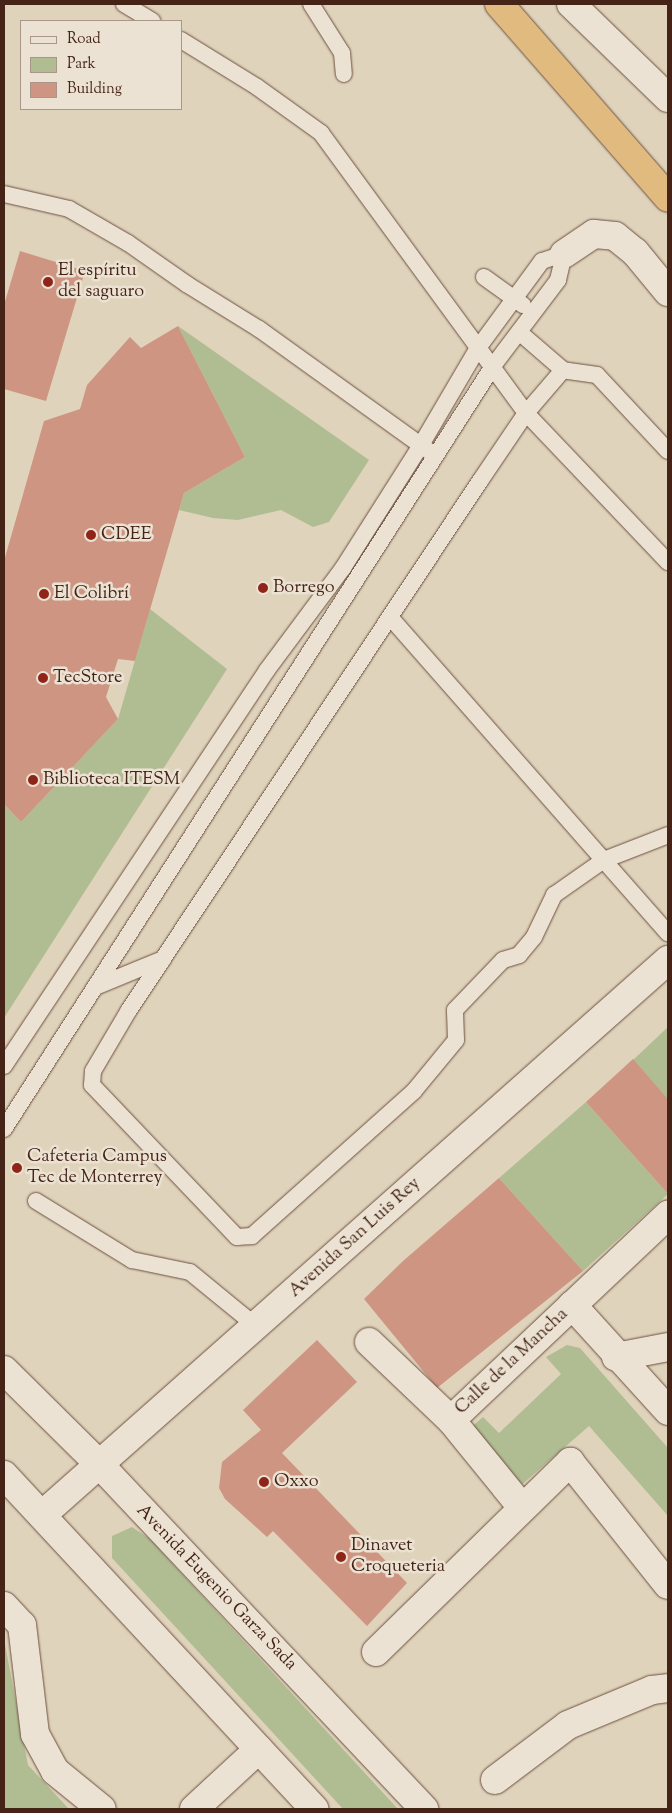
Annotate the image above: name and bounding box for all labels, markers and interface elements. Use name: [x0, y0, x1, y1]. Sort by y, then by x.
legend: [20, 20, 182, 110]
text: Road: [67, 29, 101, 50]
text: Park: [67, 54, 96, 75]
text: Building: [67, 79, 122, 100]
place label: El espíritu del saguaro: [58, 261, 144, 304]
marker: El espíritu del saguaro: [42, 276, 54, 288]
place label: CDEE: [101, 524, 152, 546]
marker: CDEE: [85, 529, 97, 541]
place label: Borrego: [273, 577, 335, 599]
marker: Borrego: [257, 582, 269, 594]
place label: El Colibrí: [54, 583, 129, 605]
marker: El Colibrí: [38, 588, 50, 600]
place label: TecStore: [53, 667, 122, 689]
marker: TecStore: [37, 672, 49, 684]
place label: Biblioteca ITESM: [43, 769, 180, 791]
marker: Biblioteca ITESM: [27, 774, 39, 786]
place label: Cafeteria Campus Tec de Monterrey: [27, 1147, 167, 1190]
marker: Cafeteria Campus Tec de Monterrey: [11, 1162, 23, 1174]
street label: Avenida San Luis Rey: [285, 1173, 425, 1303]
street label: Calle de la Mancha: [451, 1304, 573, 1420]
place label: Oxxo: [274, 1471, 319, 1493]
marker: Oxxo: [258, 1476, 270, 1488]
street label: Avenida Eugenio Garza Sada: [131, 1501, 301, 1675]
place label: Dinavet Croqueteria: [351, 1536, 445, 1578]
marker: Dinavet Croqueteria: [335, 1551, 347, 1563]

